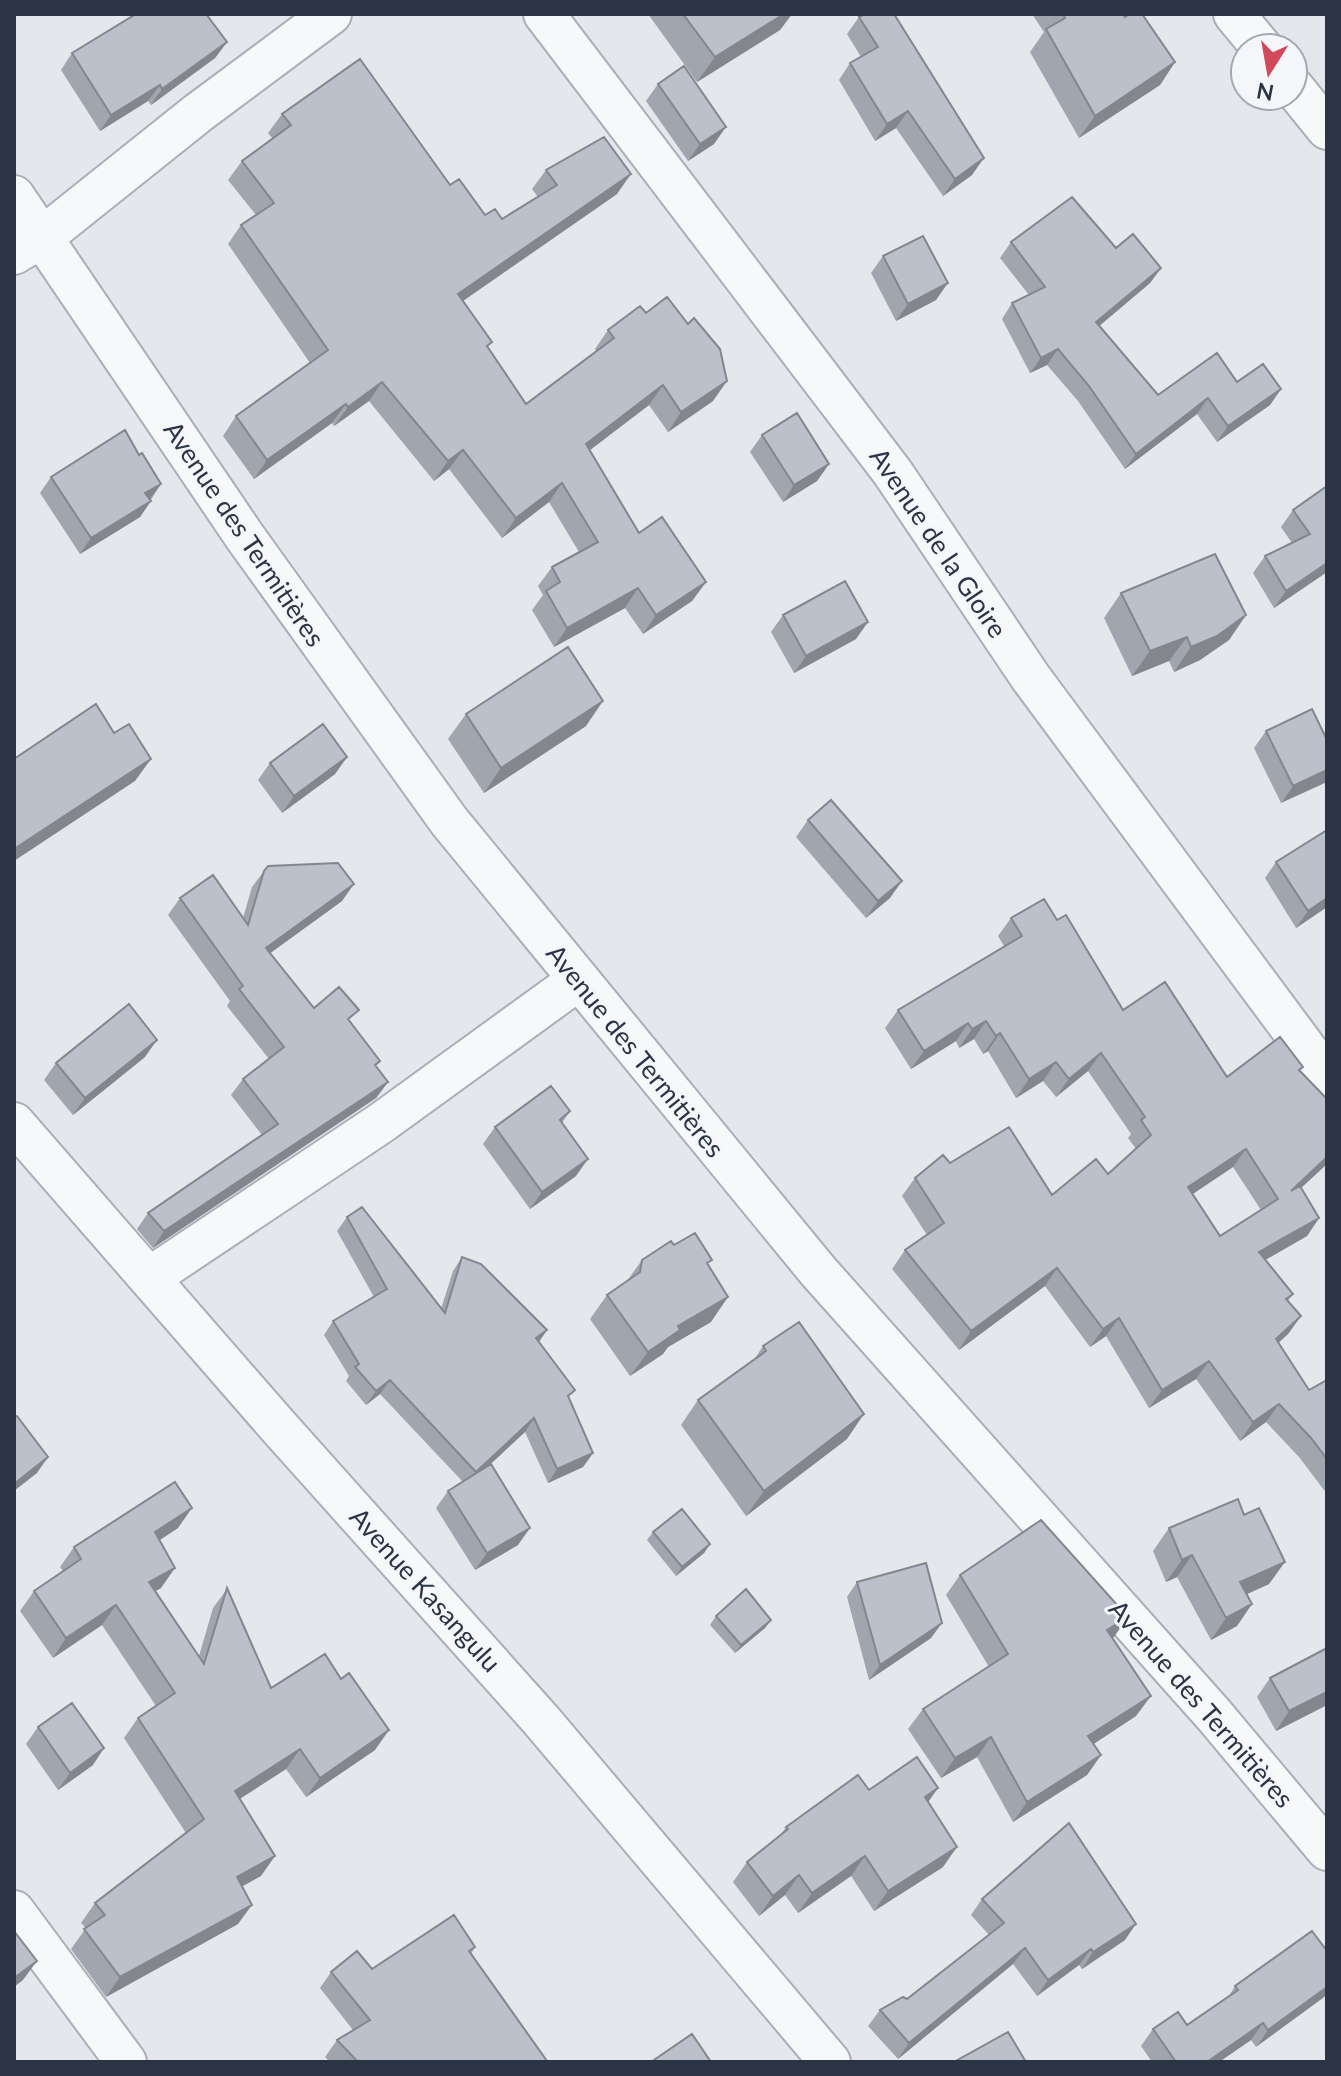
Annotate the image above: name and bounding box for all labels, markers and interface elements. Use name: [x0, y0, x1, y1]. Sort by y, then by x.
north arrow: [1229, 32, 1309, 112]
text: N: [1254, 77, 1276, 107]
street label: Avenue des Termitières: [158, 415, 332, 652]
street label: Avenue de la Gloire: [863, 441, 1014, 643]
street label: Avenue des Termitières: [540, 937, 732, 1163]
street label: Avenue Kasangulu: [344, 1501, 508, 1678]
street label: Avenue des Termitières: [1103, 1593, 1301, 1814]

